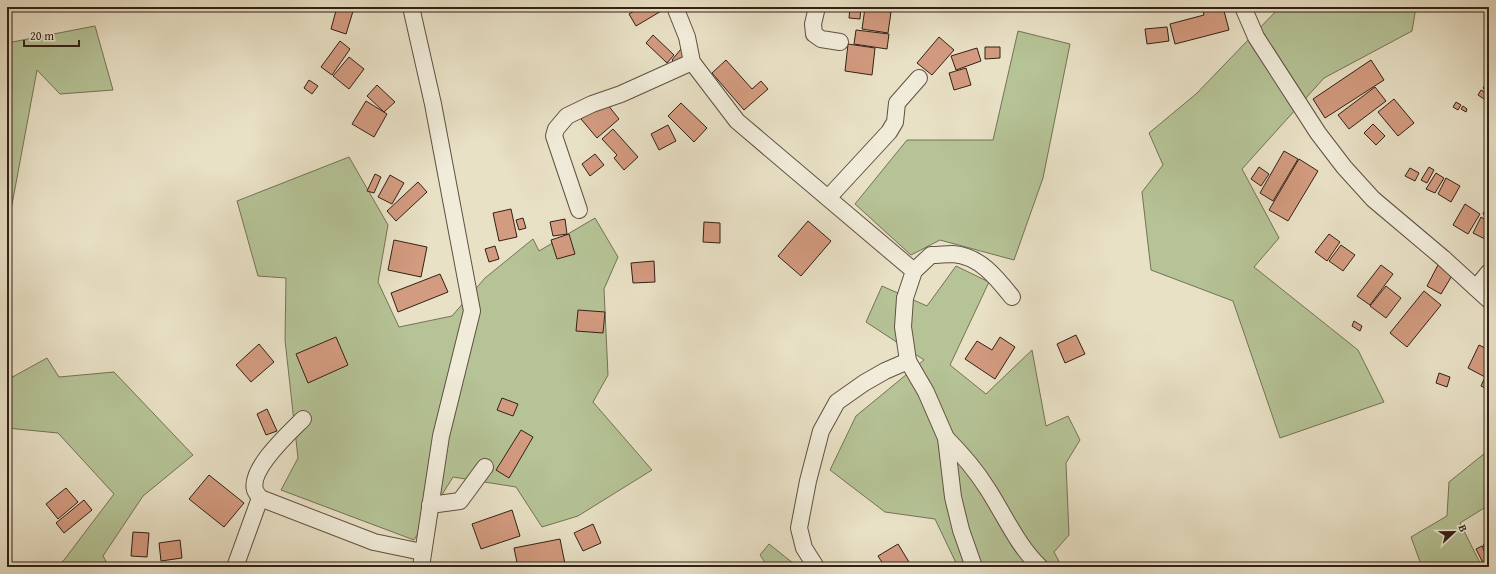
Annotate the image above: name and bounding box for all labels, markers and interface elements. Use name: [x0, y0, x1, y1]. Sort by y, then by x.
scale bar: [24, 22, 79, 48]
text: 20 m: [30, 27, 54, 44]
north arrow: [1434, 512, 1474, 552]
text: B: [1455, 522, 1472, 535]

